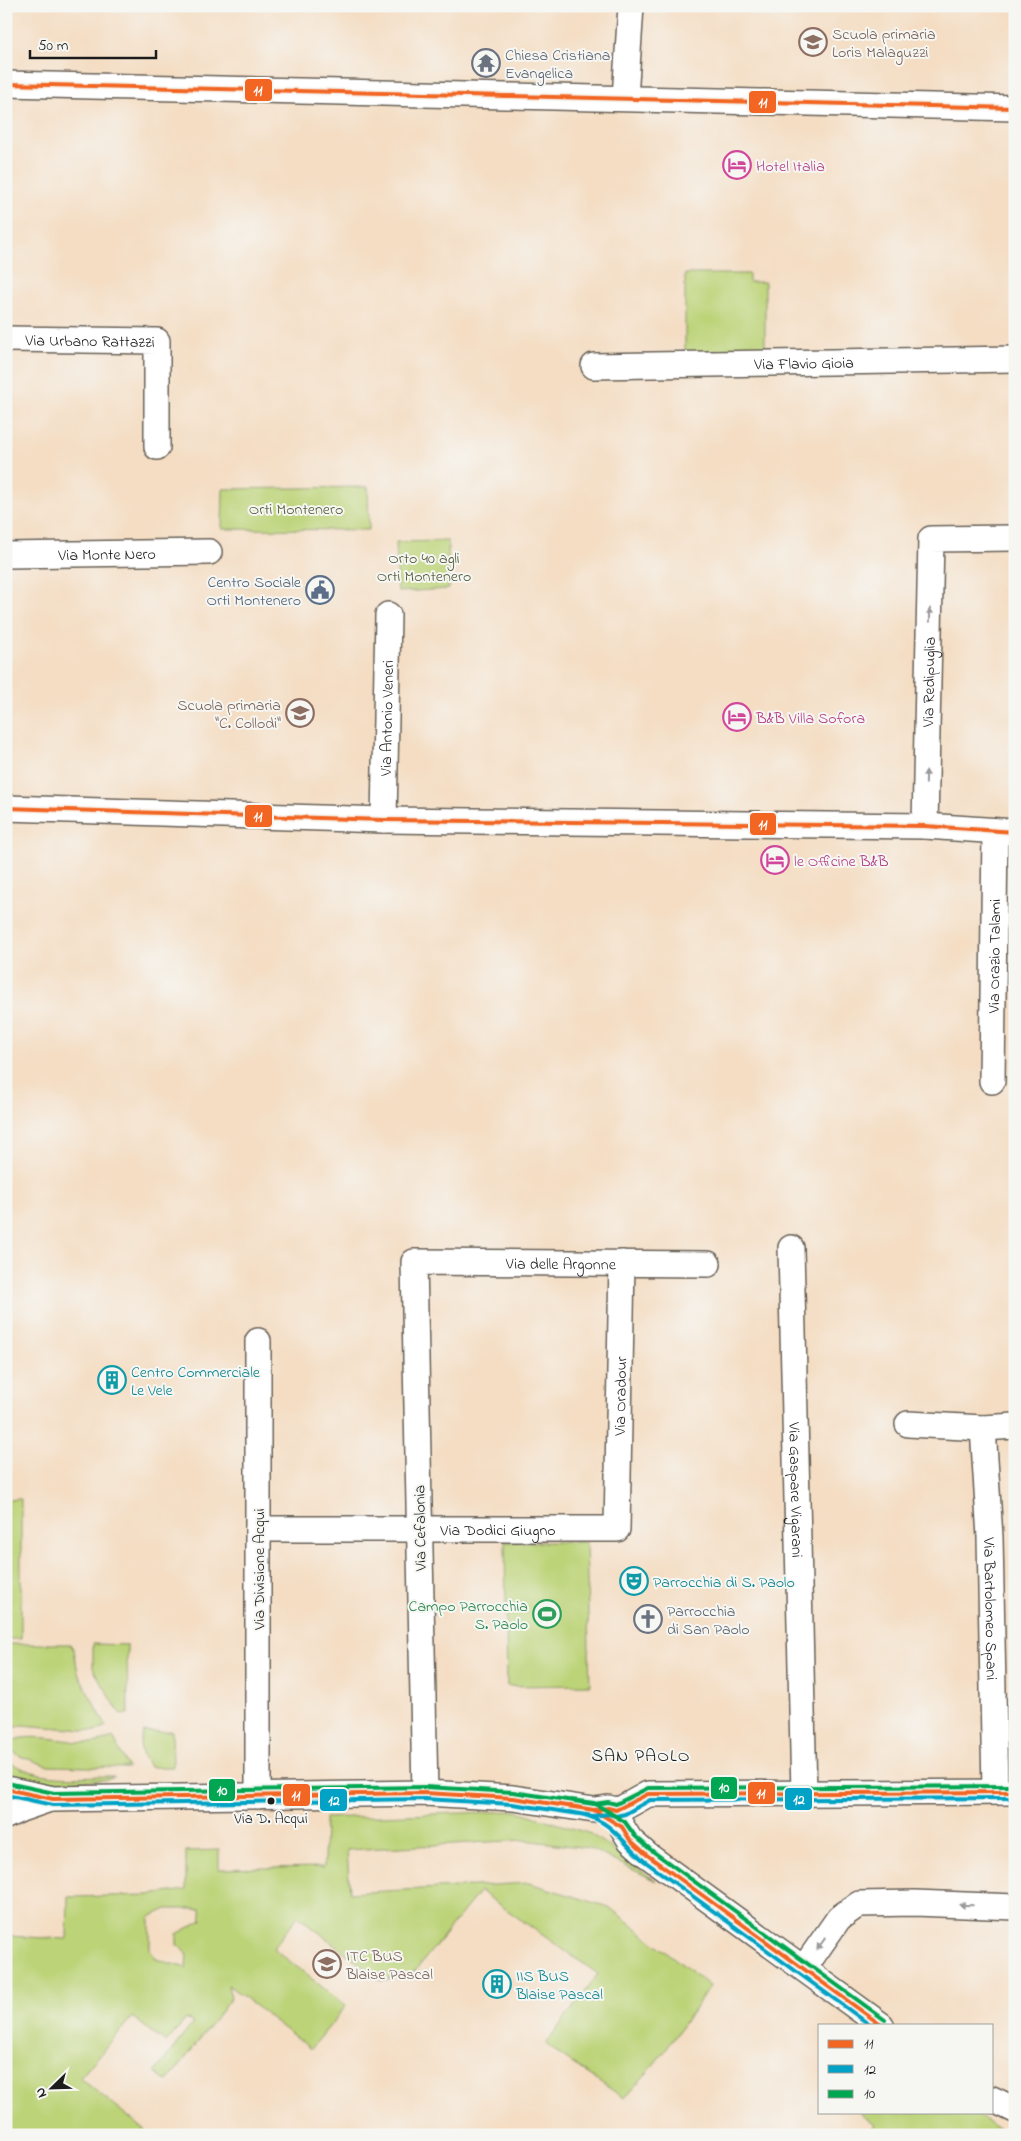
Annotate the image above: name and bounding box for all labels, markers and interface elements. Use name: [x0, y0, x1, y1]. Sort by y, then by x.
place label: Scuola primaria Loris Malaguzzi: [832, 23, 936, 65]
school or university icon: Scuola primaria Loris Malaguzzi: [798, 27, 828, 57]
scale bar: [30, 28, 156, 60]
text: 50 m: [38, 35, 69, 57]
place label: Chiesa Cristiana Evangelica: [505, 44, 610, 86]
temple icon: Chiesa Cristiana Evangelica: [471, 48, 501, 78]
line badge: 11: [244, 78, 273, 102]
text: 11: [254, 81, 263, 102]
line badge: 11: [748, 90, 777, 114]
text: 11: [759, 93, 768, 114]
hotel icon: Hotel Italia: [722, 150, 752, 180]
place label: Hotel Italia: [756, 155, 825, 179]
street label: Via Urbano Rattazzi: [24, 329, 155, 355]
street label: Via Flavio Gioia: [753, 352, 854, 377]
park label: Orti Montenero: [249, 498, 343, 522]
street label: Via Monte Nero: [57, 543, 156, 568]
park label: Orto 40 agli Orti Montenero: [377, 547, 471, 589]
place label: Centro Sociale Orti Montenero: [206, 571, 302, 613]
public building icon: Centro Sociale Orti Montenero: [305, 575, 335, 605]
one-way arrow: [926, 606, 934, 622]
street label: Via Redipuglia: [917, 637, 943, 729]
street label: Via Antonio Veneri: [375, 660, 401, 777]
place label: Scuola primaria "C. Collodi": [177, 694, 281, 736]
school or university icon: Scuola primaria "C. Collodi": [285, 698, 315, 728]
hotel icon: B&B Villa Sofora: [722, 702, 752, 732]
place label: B&B Villa Sofora: [755, 707, 865, 731]
one-way arrow: [922, 769, 930, 785]
line badge: 11: [244, 804, 273, 828]
text: 11: [254, 807, 263, 828]
line badge: 11: [749, 812, 777, 836]
text: 11: [759, 815, 768, 836]
hotel icon: le Officine B&B: [760, 845, 790, 875]
place label: le Officine B&B: [794, 850, 889, 874]
street label: Via Orazio Talami: [983, 899, 1008, 1014]
street label: Via delle Argonne: [505, 1253, 617, 1277]
street label: Via Oradour: [609, 1356, 634, 1437]
place label: Centro Commerciale Le Vele: [131, 1361, 261, 1403]
building icon: Centro Commerciale Le Vele: [97, 1365, 127, 1395]
street label: Via Gaspare Vigarani: [781, 1421, 808, 1558]
street label: Via Cefalonia: [408, 1485, 434, 1572]
street label: Via Divisione Acqui: [248, 1508, 272, 1631]
street label: Via Dodici Giugno: [439, 1519, 556, 1543]
street label: Via Bartolomeo Spani: [976, 1536, 1003, 1681]
theatre icon: Parrocchia di S. Paolo: [619, 1566, 649, 1596]
place label: Parrocchia di S. Paolo: [653, 1571, 795, 1595]
place label: Campo Parrocchia S. Paolo: [409, 1595, 528, 1637]
sports icon: Campo Parrocchia S. Paolo: [532, 1599, 562, 1629]
place label: Parrocchia di San Paolo: [667, 1600, 749, 1642]
church icon: Parrocchia di San Paolo: [633, 1604, 663, 1634]
district label: SAN PAOLO: [591, 1744, 691, 1770]
line badge: 10: [710, 1776, 738, 1800]
line badge: 10: [208, 1778, 236, 1802]
text: 10: [719, 1778, 729, 1799]
text: 10: [217, 1781, 227, 1802]
line badge: 11: [747, 1781, 776, 1805]
line badge: 11: [282, 1783, 311, 1807]
text: 11: [757, 1784, 766, 1805]
text: 11: [292, 1786, 301, 1807]
line badge: 12: [784, 1787, 813, 1811]
line badge: 12: [319, 1788, 348, 1812]
text: 12: [793, 1790, 805, 1811]
text: 12: [328, 1791, 340, 1812]
marker: Via D. Acqui: [266, 1796, 276, 1806]
place label: Via D. Acqui: [233, 1808, 308, 1830]
one-way arrow: [958, 1901, 974, 1909]
one-way arrow: [816, 1937, 826, 1951]
place label: ITC BUS Blaise Pascal: [345, 1945, 433, 1987]
school or university icon: ITC BUS Blaise Pascal: [312, 1949, 342, 1979]
place label: IIS BUS Blaise Pascal: [515, 1965, 603, 2007]
building icon: IIS BUS Blaise Pascal: [482, 1969, 512, 1999]
legend: [818, 2024, 994, 2114]
text: 11: [864, 2033, 874, 2055]
text: 12: [864, 2059, 877, 2081]
north arrow: [28, 2064, 78, 2114]
text: 10: [864, 2083, 876, 2105]
text: N: [30, 2084, 53, 2101]

